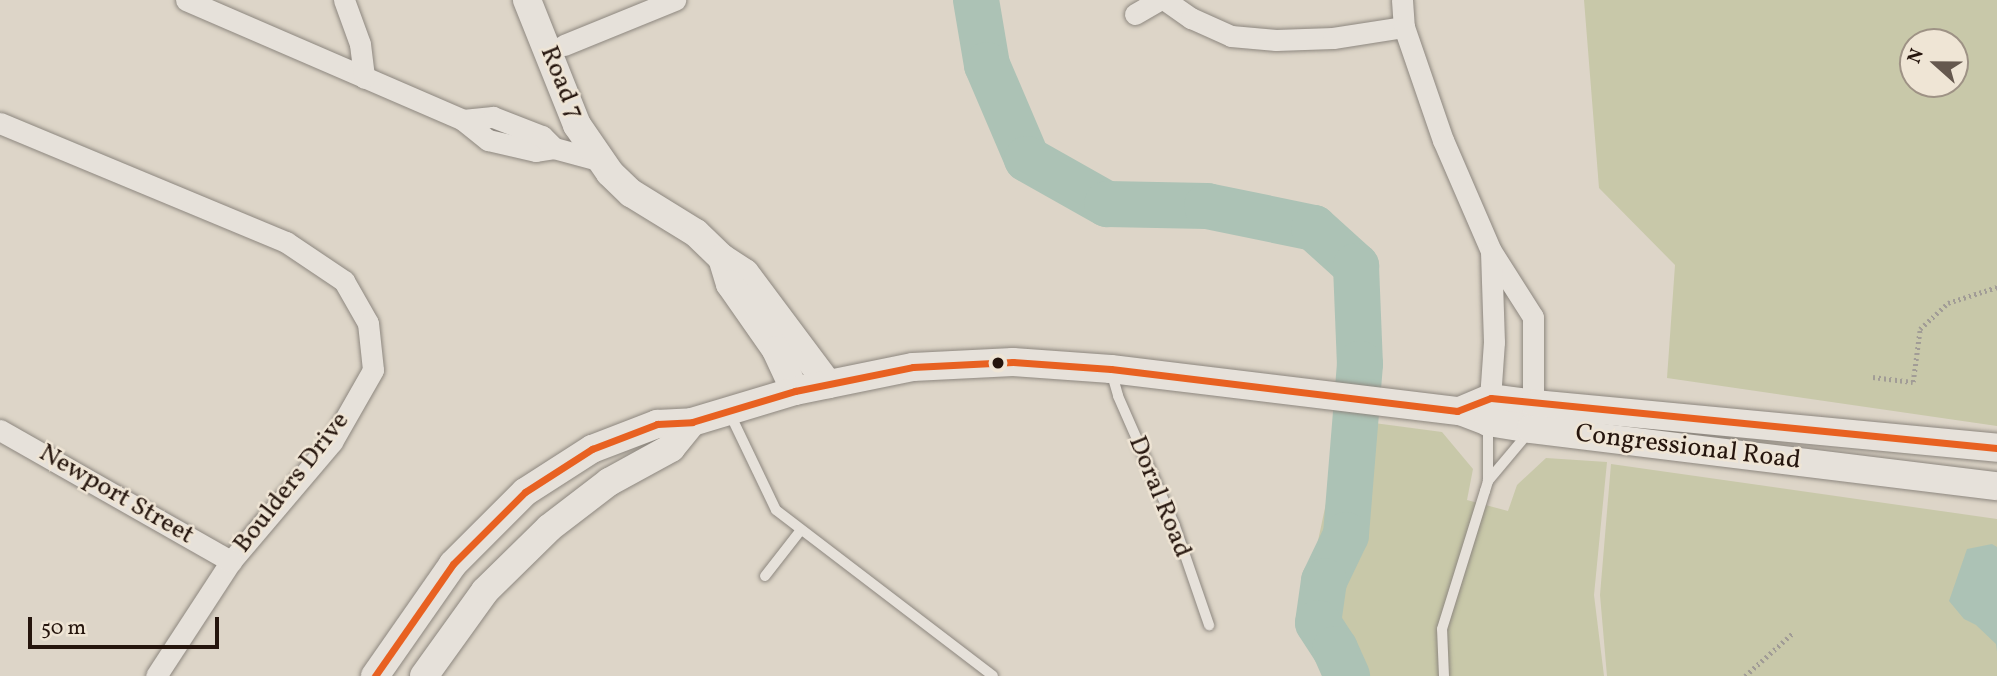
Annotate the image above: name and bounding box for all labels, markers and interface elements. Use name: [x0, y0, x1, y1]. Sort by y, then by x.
north arrow: [1899, 28, 1969, 98]
street label: Road 7: [532, 42, 590, 124]
text: N: [1902, 45, 1931, 67]
unlabelled marker: [991, 356, 1005, 370]
street label: Boulders Drive: [227, 406, 357, 560]
street label: Congressional Road: [1573, 419, 1803, 477]
street label: Doral Road: [1120, 432, 1198, 562]
street label: Newport Street: [33, 438, 199, 552]
scale bar: [32, 602, 222, 646]
text: 50 m: [41, 614, 86, 643]

